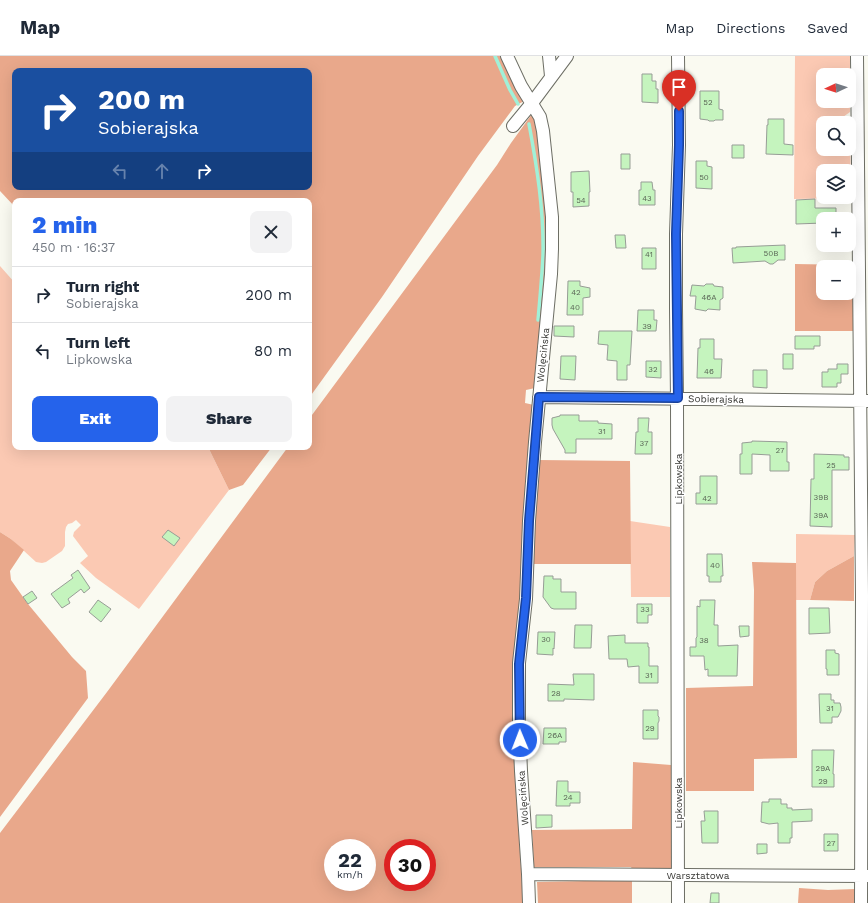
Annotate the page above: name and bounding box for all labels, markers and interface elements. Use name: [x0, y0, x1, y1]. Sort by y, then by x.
text: Map: [20, 16, 60, 39]
text: Map: [666, 20, 694, 36]
text: Directions: [716, 20, 785, 36]
text: Saved: [807, 20, 848, 36]
north arrow: [816, 68, 856, 108]
map controls: [816, 68, 856, 300]
pin: [662, 70, 696, 111]
icon: arrive: [668, 76, 690, 98]
text: 200 m: [98, 83, 185, 116]
icon: right: [32, 84, 84, 136]
house number: 52: [703, 98, 713, 107]
button: search: [816, 116, 856, 156]
text: Sobierajska: [98, 117, 199, 138]
icon: left: [109, 160, 131, 182]
icon: ahead: [151, 160, 173, 182]
icon: right: [193, 160, 215, 182]
button: layers: [816, 164, 856, 204]
house number: 50: [699, 173, 709, 182]
house number: 43: [642, 194, 652, 203]
house number: 54: [576, 196, 586, 205]
text: 2 min: [32, 211, 97, 239]
button: close: [250, 211, 292, 253]
button: +: [816, 212, 856, 252]
text: 450 m · 16:37: [32, 240, 115, 255]
house number: 50B: [764, 249, 778, 258]
house number: 41: [645, 250, 653, 259]
button: −: [816, 260, 856, 300]
text: Turn right: [66, 278, 139, 296]
icon: right: [32, 284, 54, 306]
text: 200 m: [245, 286, 292, 304]
house number: 42: [571, 288, 581, 297]
house number: 46A: [701, 293, 717, 302]
text: Sobierajska: [66, 296, 139, 311]
house number: 40: [570, 303, 580, 312]
house number: 39: [642, 322, 652, 331]
street label: Wolęcińska: [535, 327, 551, 383]
text: Turn left: [66, 334, 130, 352]
icon: left: [32, 340, 54, 362]
text: 80 m: [254, 342, 292, 360]
text: Lipkowska: [66, 352, 132, 367]
house number: 32: [648, 365, 658, 374]
house number: 46: [704, 367, 714, 376]
street label: Sobierajska: [688, 393, 744, 405]
button: Exit: [32, 396, 158, 442]
button: Share: [166, 396, 292, 442]
house number: 31: [598, 427, 606, 436]
house number: 37: [640, 439, 649, 448]
house number: 27: [776, 446, 785, 455]
street label: Lipkowska: [673, 453, 684, 505]
house number: 25: [826, 461, 836, 470]
house number: 39B: [814, 493, 828, 502]
house number: 42: [702, 494, 712, 503]
house number: 39A: [814, 511, 829, 520]
house number: 40: [710, 561, 720, 570]
house number: 33: [640, 605, 650, 614]
house number: 30: [541, 635, 551, 644]
house number: 38: [699, 636, 709, 645]
house number: 31: [645, 671, 653, 680]
house number: 28: [551, 689, 561, 698]
house number: 31: [826, 704, 834, 713]
position arrow: [499, 719, 541, 761]
house number: 29: [645, 724, 655, 733]
house number: 26A: [548, 731, 563, 740]
house number: 29A: [816, 764, 831, 773]
street label: Wolęcińska: [516, 770, 530, 826]
street label: Lipkowska: [673, 777, 684, 829]
house number: 29: [818, 777, 828, 786]
house number: 24: [563, 793, 573, 802]
speed limit sign: 30: [384, 839, 436, 891]
house number: 27: [827, 839, 836, 848]
text: 22: [338, 848, 362, 872]
text: km/h: [337, 869, 363, 880]
street label: Warsztatowa: [667, 870, 730, 881]

